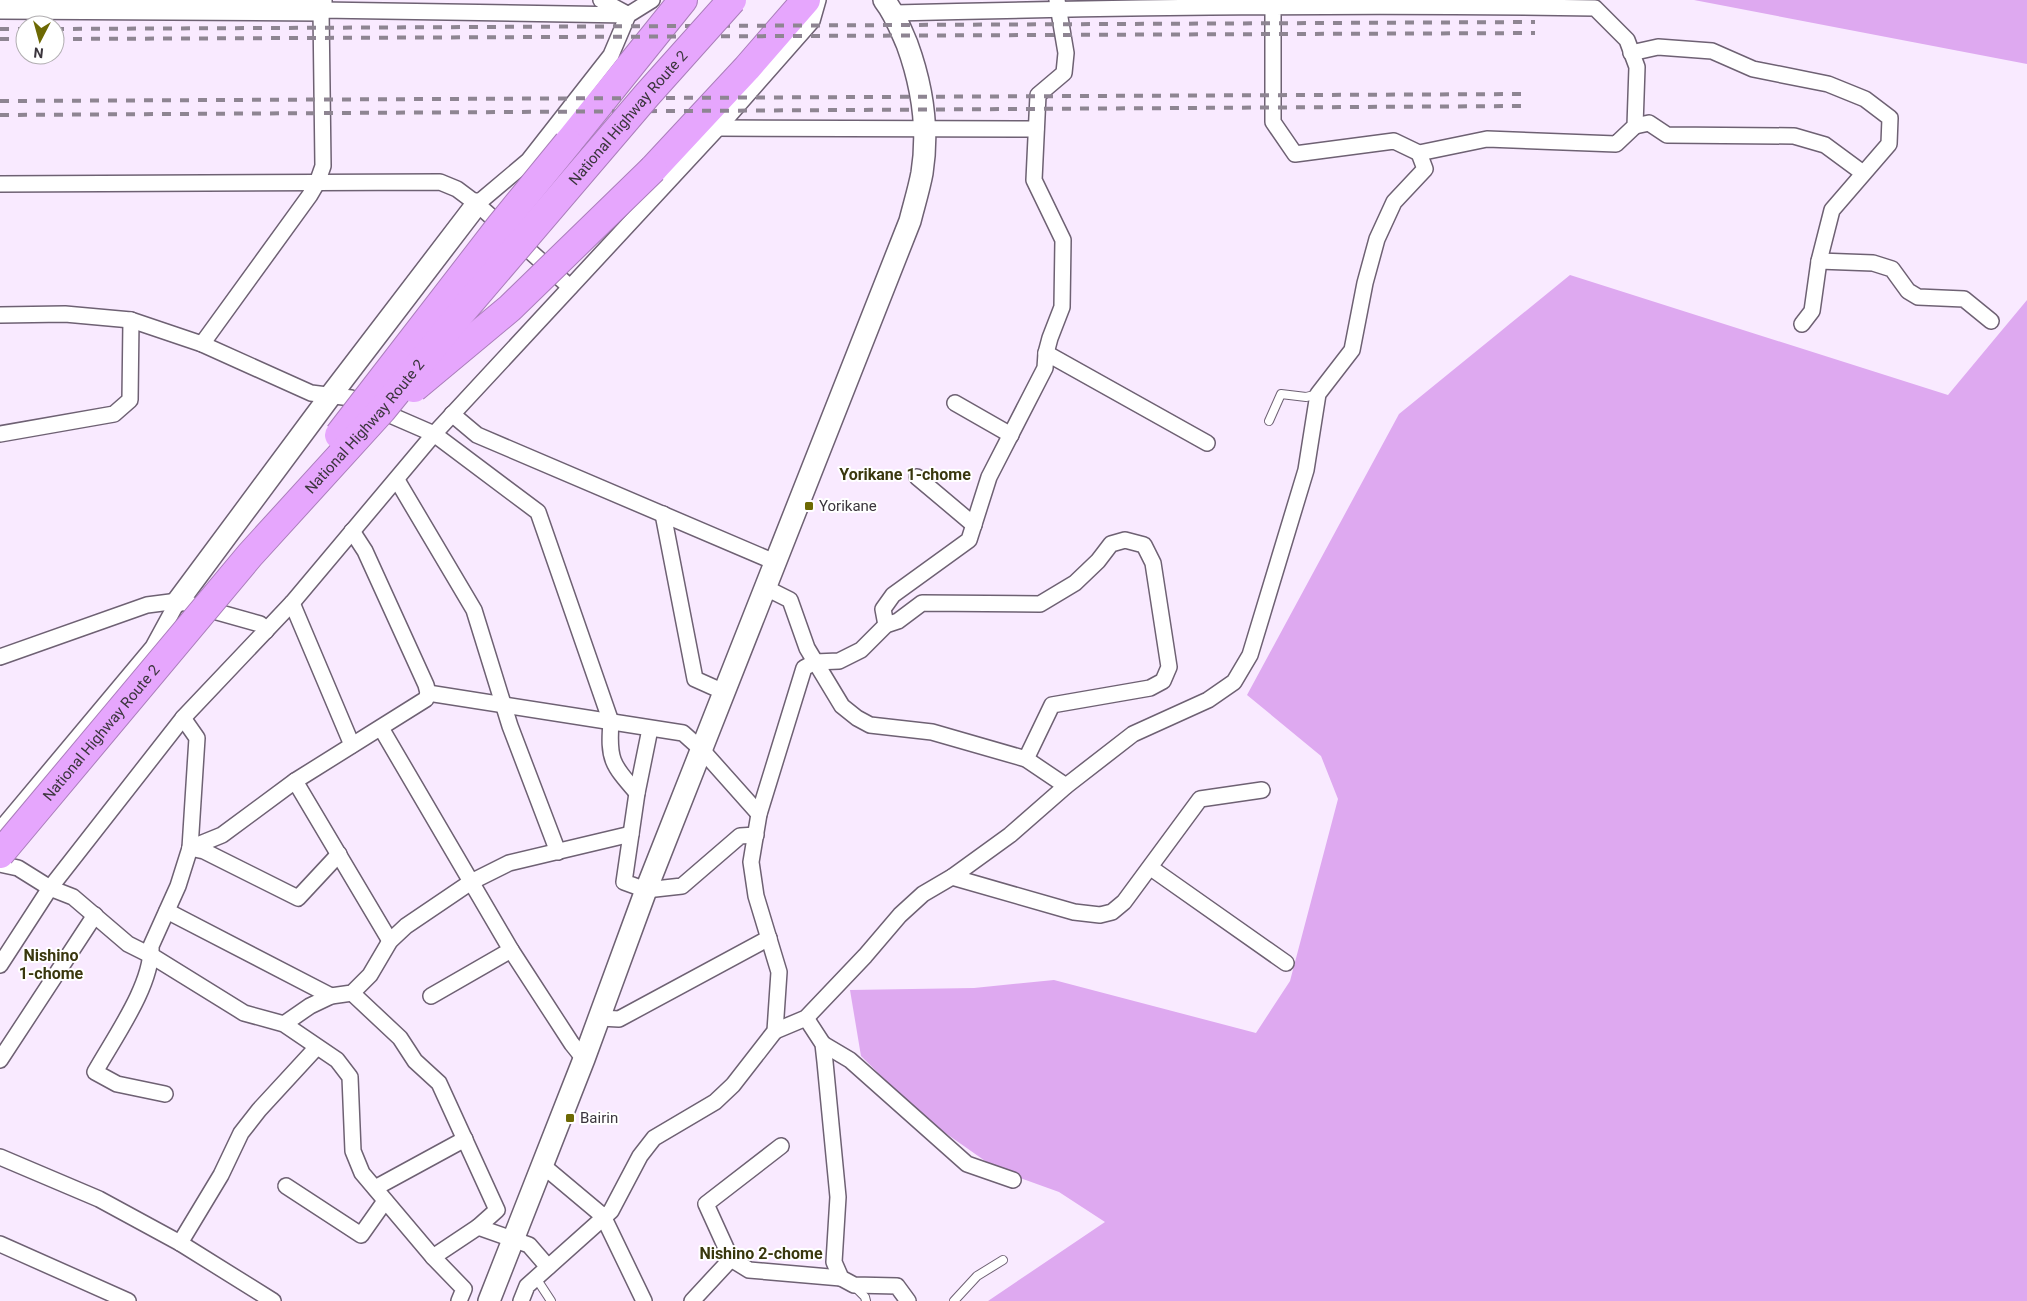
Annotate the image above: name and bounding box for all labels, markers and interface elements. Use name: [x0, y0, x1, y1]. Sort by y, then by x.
north arrow: [15, 15, 65, 65]
text: N: [33, 44, 44, 61]
street label: National Highway Route 2: [565, 47, 691, 189]
street label: National Highway Route 2: [301, 356, 428, 497]
district label: Yorikane 1-chome: [839, 465, 971, 484]
place label: Yorikane: [819, 497, 877, 515]
marker: Yorikane: [803, 500, 815, 512]
street label: National Highway Route 2: [39, 661, 164, 805]
district label: Nishino 1-chome: [19, 946, 84, 983]
place label: Bairin: [580, 1109, 618, 1127]
marker: Bairin: [564, 1112, 576, 1124]
district label: Nishino 2-chome: [699, 1244, 823, 1263]

